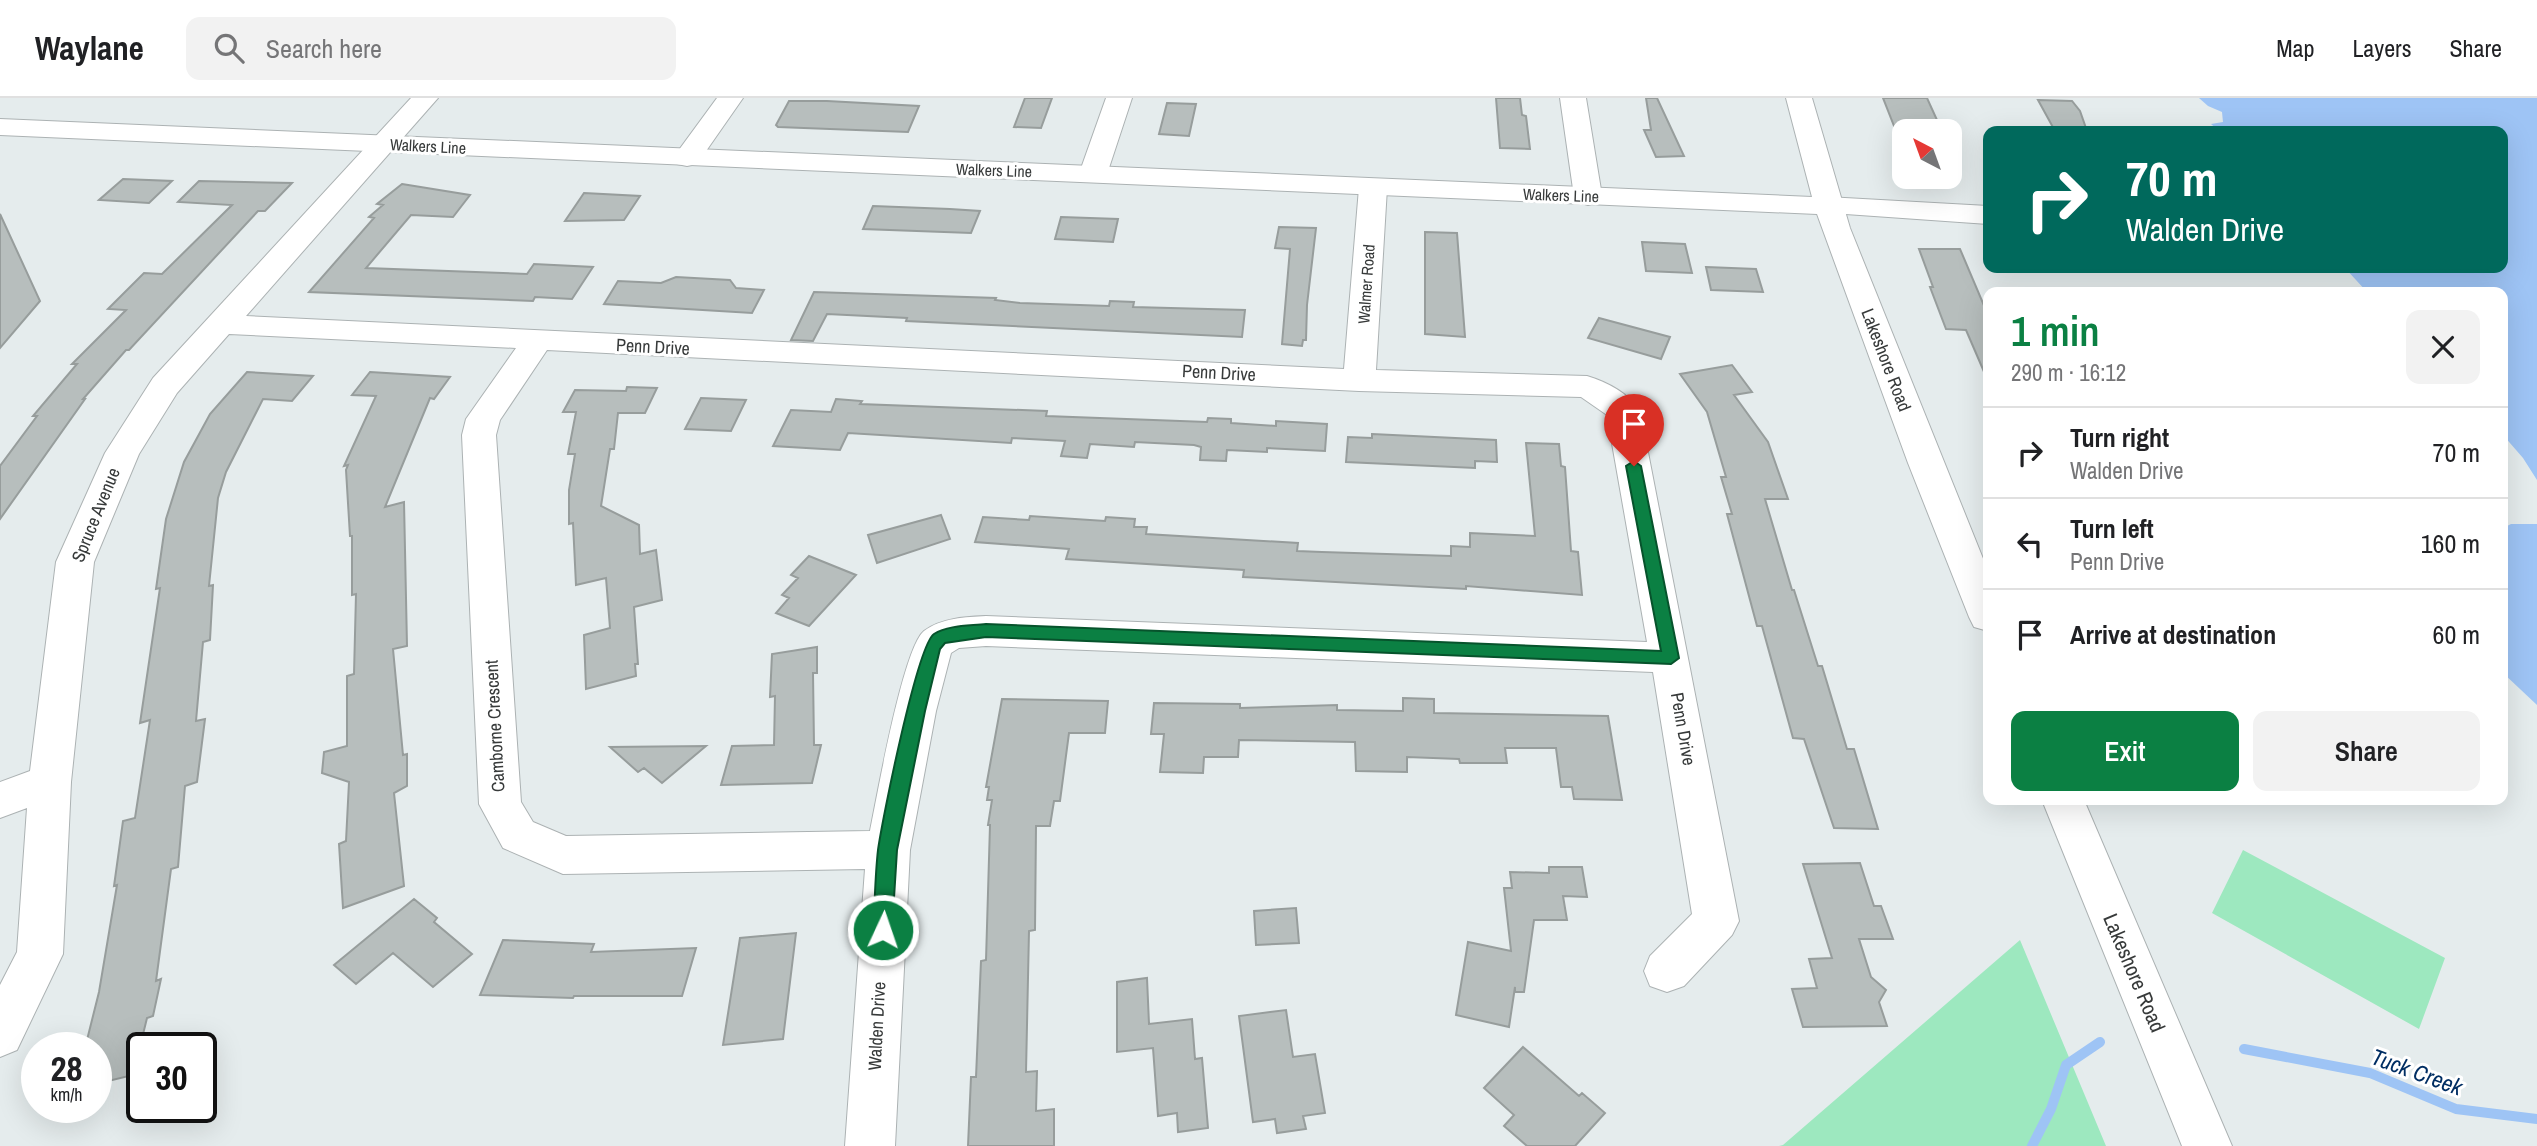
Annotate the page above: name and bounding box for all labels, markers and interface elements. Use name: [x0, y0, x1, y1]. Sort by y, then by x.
search box: [186, 17, 676, 80]
text: Waylane: [35, 26, 144, 70]
icon: search: [210, 29, 248, 67]
text: Search here: [266, 31, 382, 66]
text: Map: [2276, 32, 2314, 64]
text: Layers: [2352, 32, 2411, 64]
text: Share: [2449, 32, 2502, 64]
north arrow: [1892, 119, 1962, 189]
map controls: [1892, 119, 1962, 189]
street label: Walkers Line: [389, 133, 467, 159]
text: 70 m: [2126, 145, 2218, 211]
icon: right: [2011, 154, 2102, 245]
street label: Walkers Line: [956, 158, 1032, 182]
street label: Walkers Line: [1523, 183, 1599, 207]
text: Walden Drive: [2126, 208, 2284, 251]
street label: Walmer Road: [1352, 243, 1380, 325]
text: 1 min: [2011, 303, 2100, 359]
street label: Lakeshore Road: [1855, 305, 1918, 415]
button: close: [2406, 310, 2480, 384]
street label: Penn Drive: [616, 332, 691, 361]
text: 290 m · 16:12: [2011, 357, 2126, 388]
street label: Penn Drive: [1182, 358, 1257, 387]
pin: [1604, 394, 1664, 466]
icon: arrive: [1615, 405, 1653, 443]
text: Turn right: [2070, 420, 2169, 455]
icon: right: [2011, 434, 2049, 472]
text: 70 m: [2433, 435, 2480, 470]
text: Walden Drive: [2070, 455, 2184, 486]
street label: Spruce Avenue: [65, 464, 126, 566]
text: Turn left: [2070, 511, 2154, 546]
icon: left: [2011, 525, 2049, 563]
text: 160 m: [2421, 526, 2480, 561]
text: Penn Drive: [2070, 546, 2164, 577]
icon: arrive: [2011, 616, 2049, 654]
text: Arrive at destination: [2070, 617, 2276, 652]
text: 60 m: [2433, 617, 2480, 652]
street label: Camborne Crescent: [479, 659, 510, 793]
street label: Penn Drive: [1665, 690, 1702, 767]
button: Exit: [2011, 711, 2239, 791]
button: Share: [2253, 711, 2480, 791]
position arrow: [846, 893, 920, 967]
street label: Lakeshore Road: [2096, 909, 2172, 1037]
street label: Walden Drive: [862, 981, 891, 1071]
speed limit sign: 30: [126, 1032, 217, 1123]
water label: Tuck Creek: [2367, 1041, 2468, 1103]
text: 28: [51, 1045, 82, 1092]
text: km/h: [51, 1082, 83, 1107]

